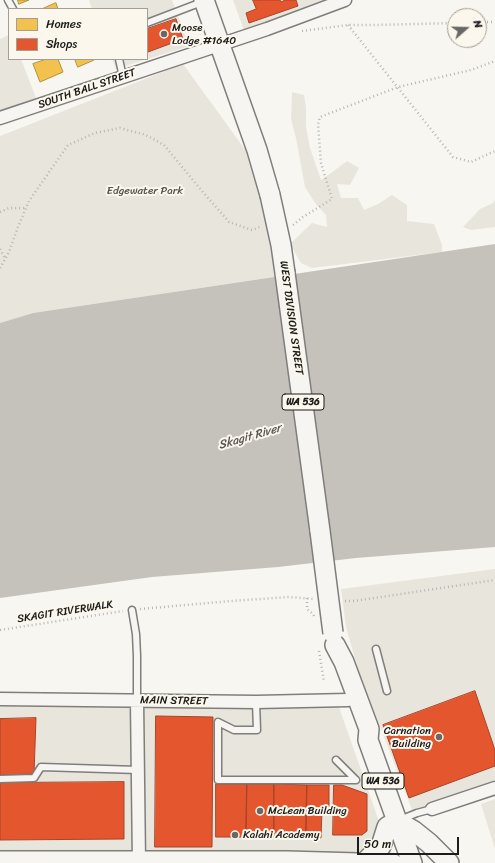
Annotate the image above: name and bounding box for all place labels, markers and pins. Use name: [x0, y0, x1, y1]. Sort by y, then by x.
place label: Moose Lodge #1640: [172, 21, 236, 47]
marker: Moose Lodge #1640: [159, 29, 169, 39]
place label: Carnation Building: [384, 724, 431, 750]
marker: Carnation Building: [434, 732, 444, 742]
place label: McLean Building: [268, 804, 347, 818]
marker: McLean Building: [255, 806, 265, 816]
place label: Kalahi Academy: [243, 828, 319, 842]
marker: Kalahi Academy: [230, 830, 240, 840]

